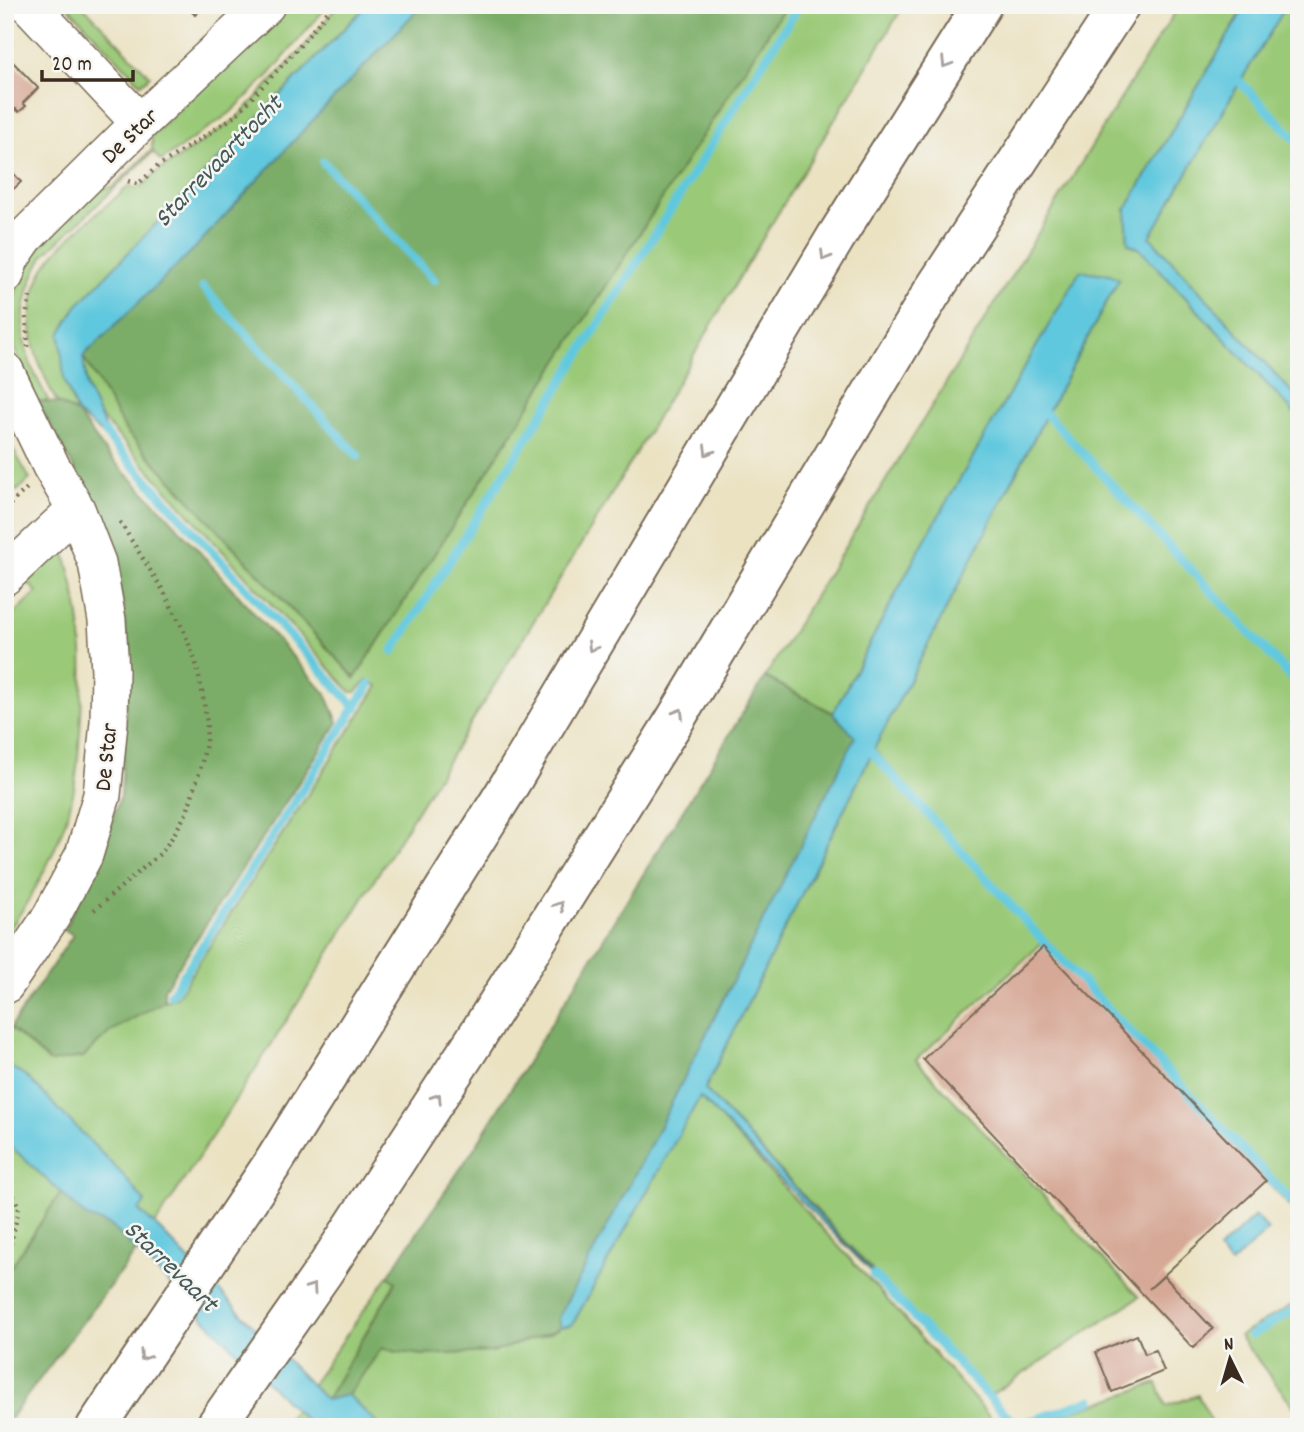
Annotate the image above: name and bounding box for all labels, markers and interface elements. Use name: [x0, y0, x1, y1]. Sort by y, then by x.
scale bar: [42, 38, 133, 82]
text: 20 m: [52, 51, 92, 81]
one-way arrow: [941, 55, 954, 68]
water label: Starrevaarttocht: [147, 86, 294, 237]
street label: De Star: [95, 101, 167, 173]
one-way arrow: [820, 248, 833, 261]
one-way arrow: [704, 444, 717, 457]
one-way arrow: [587, 639, 600, 652]
one-way arrow: [671, 707, 684, 720]
street label: De Star: [88, 722, 128, 793]
one-way arrow: [550, 900, 563, 913]
one-way arrow: [429, 1093, 442, 1106]
water label: Starrevaart: [114, 1213, 227, 1324]
one-way arrow: [304, 1283, 316, 1296]
north arrow: [1196, 1324, 1266, 1394]
text: N: [1223, 1332, 1235, 1359]
one-way arrow: [140, 1348, 152, 1361]

